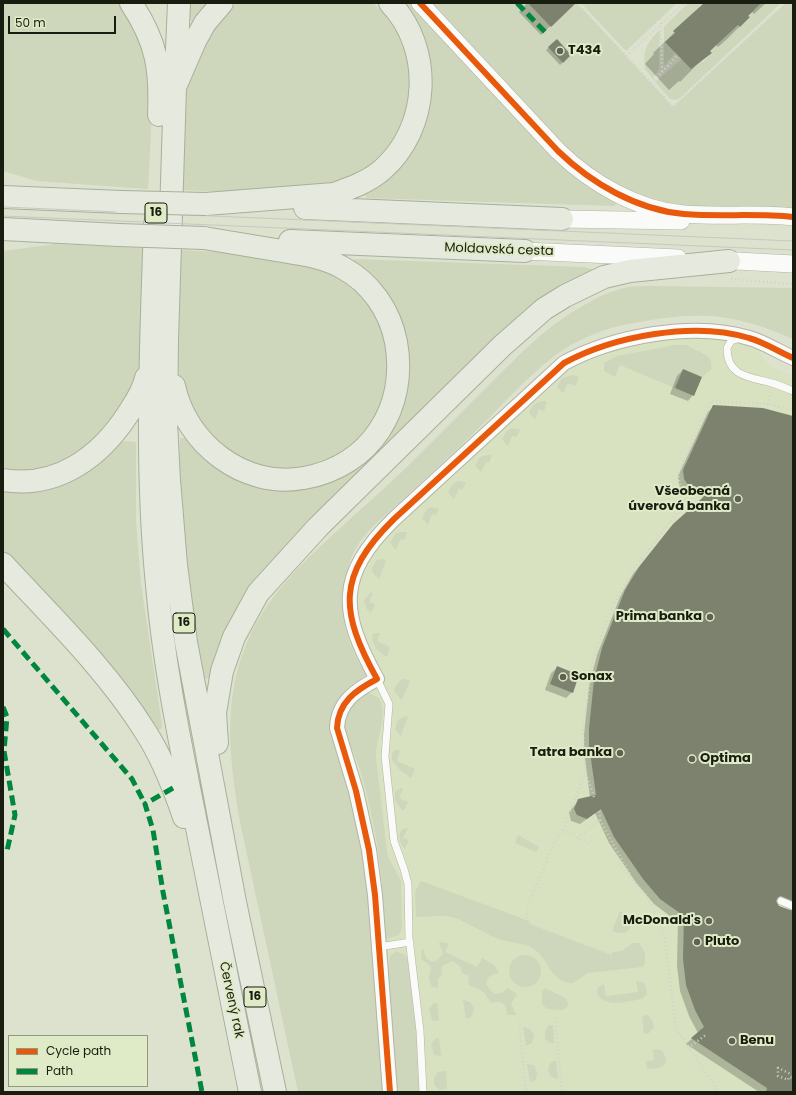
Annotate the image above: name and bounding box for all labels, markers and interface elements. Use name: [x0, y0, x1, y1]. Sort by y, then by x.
scale bar: [10, 8, 118, 34]
text: 50 m: [15, 14, 46, 31]
place label: T434: [568, 43, 601, 59]
marker: T434: [555, 46, 565, 56]
road number: 16: [145, 203, 167, 223]
street label: Moldavská cesta: [444, 240, 554, 260]
place label: Všeobecná úverová banka: [628, 484, 730, 515]
marker: Všeobecná úverová banka: [733, 494, 743, 504]
place label: Prima banka: [616, 609, 702, 625]
marker: Prima banka: [705, 612, 715, 622]
road number: 16: [173, 613, 195, 633]
place label: Sonax: [571, 669, 613, 685]
marker: Sonax: [558, 672, 568, 682]
place label: Tatra banka: [530, 745, 612, 761]
marker: Tatra banka: [615, 748, 625, 758]
place label: Optima: [700, 751, 751, 767]
marker: Optima: [687, 754, 697, 764]
place label: McDonald's: [623, 913, 701, 929]
marker: McDonald's: [704, 916, 714, 926]
place label: Pluto: [705, 934, 739, 950]
marker: Pluto: [692, 937, 702, 947]
street label: Červený rak: [215, 960, 247, 1040]
road number: 16: [244, 987, 266, 1007]
place label: Benu: [740, 1033, 774, 1049]
legend: [8, 1035, 148, 1087]
marker: Benu: [727, 1036, 737, 1046]
text: Cycle path: [46, 1042, 111, 1059]
text: Path: [46, 1062, 73, 1079]

